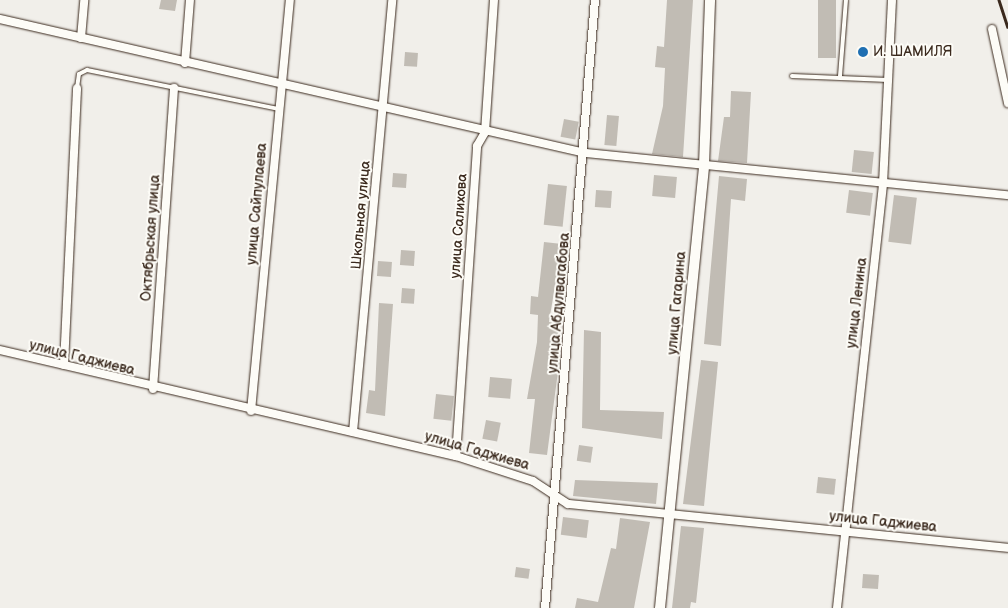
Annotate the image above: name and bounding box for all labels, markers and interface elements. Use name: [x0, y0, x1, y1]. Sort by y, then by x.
place label: И. ШАМИЛЯ: [873, 44, 953, 60]
marker: И. ШАМИЛЯ: [857, 46, 869, 58]
street label: улица Сайпулаева: [243, 142, 271, 266]
street label: Школьная улица: [348, 160, 374, 270]
street label: улица Салихова: [447, 173, 471, 279]
street label: Октябрьская улица: [138, 174, 164, 302]
street label: улица Абдулвагабова: [544, 232, 574, 374]
street label: улица Гагарина: [664, 251, 690, 355]
street label: улица Ленина: [843, 257, 871, 349]
street label: улица Гаджиева: [28, 337, 136, 379]
street label: улица Гаджиева: [423, 428, 531, 474]
street label: улица Гаджиева: [828, 508, 938, 536]

